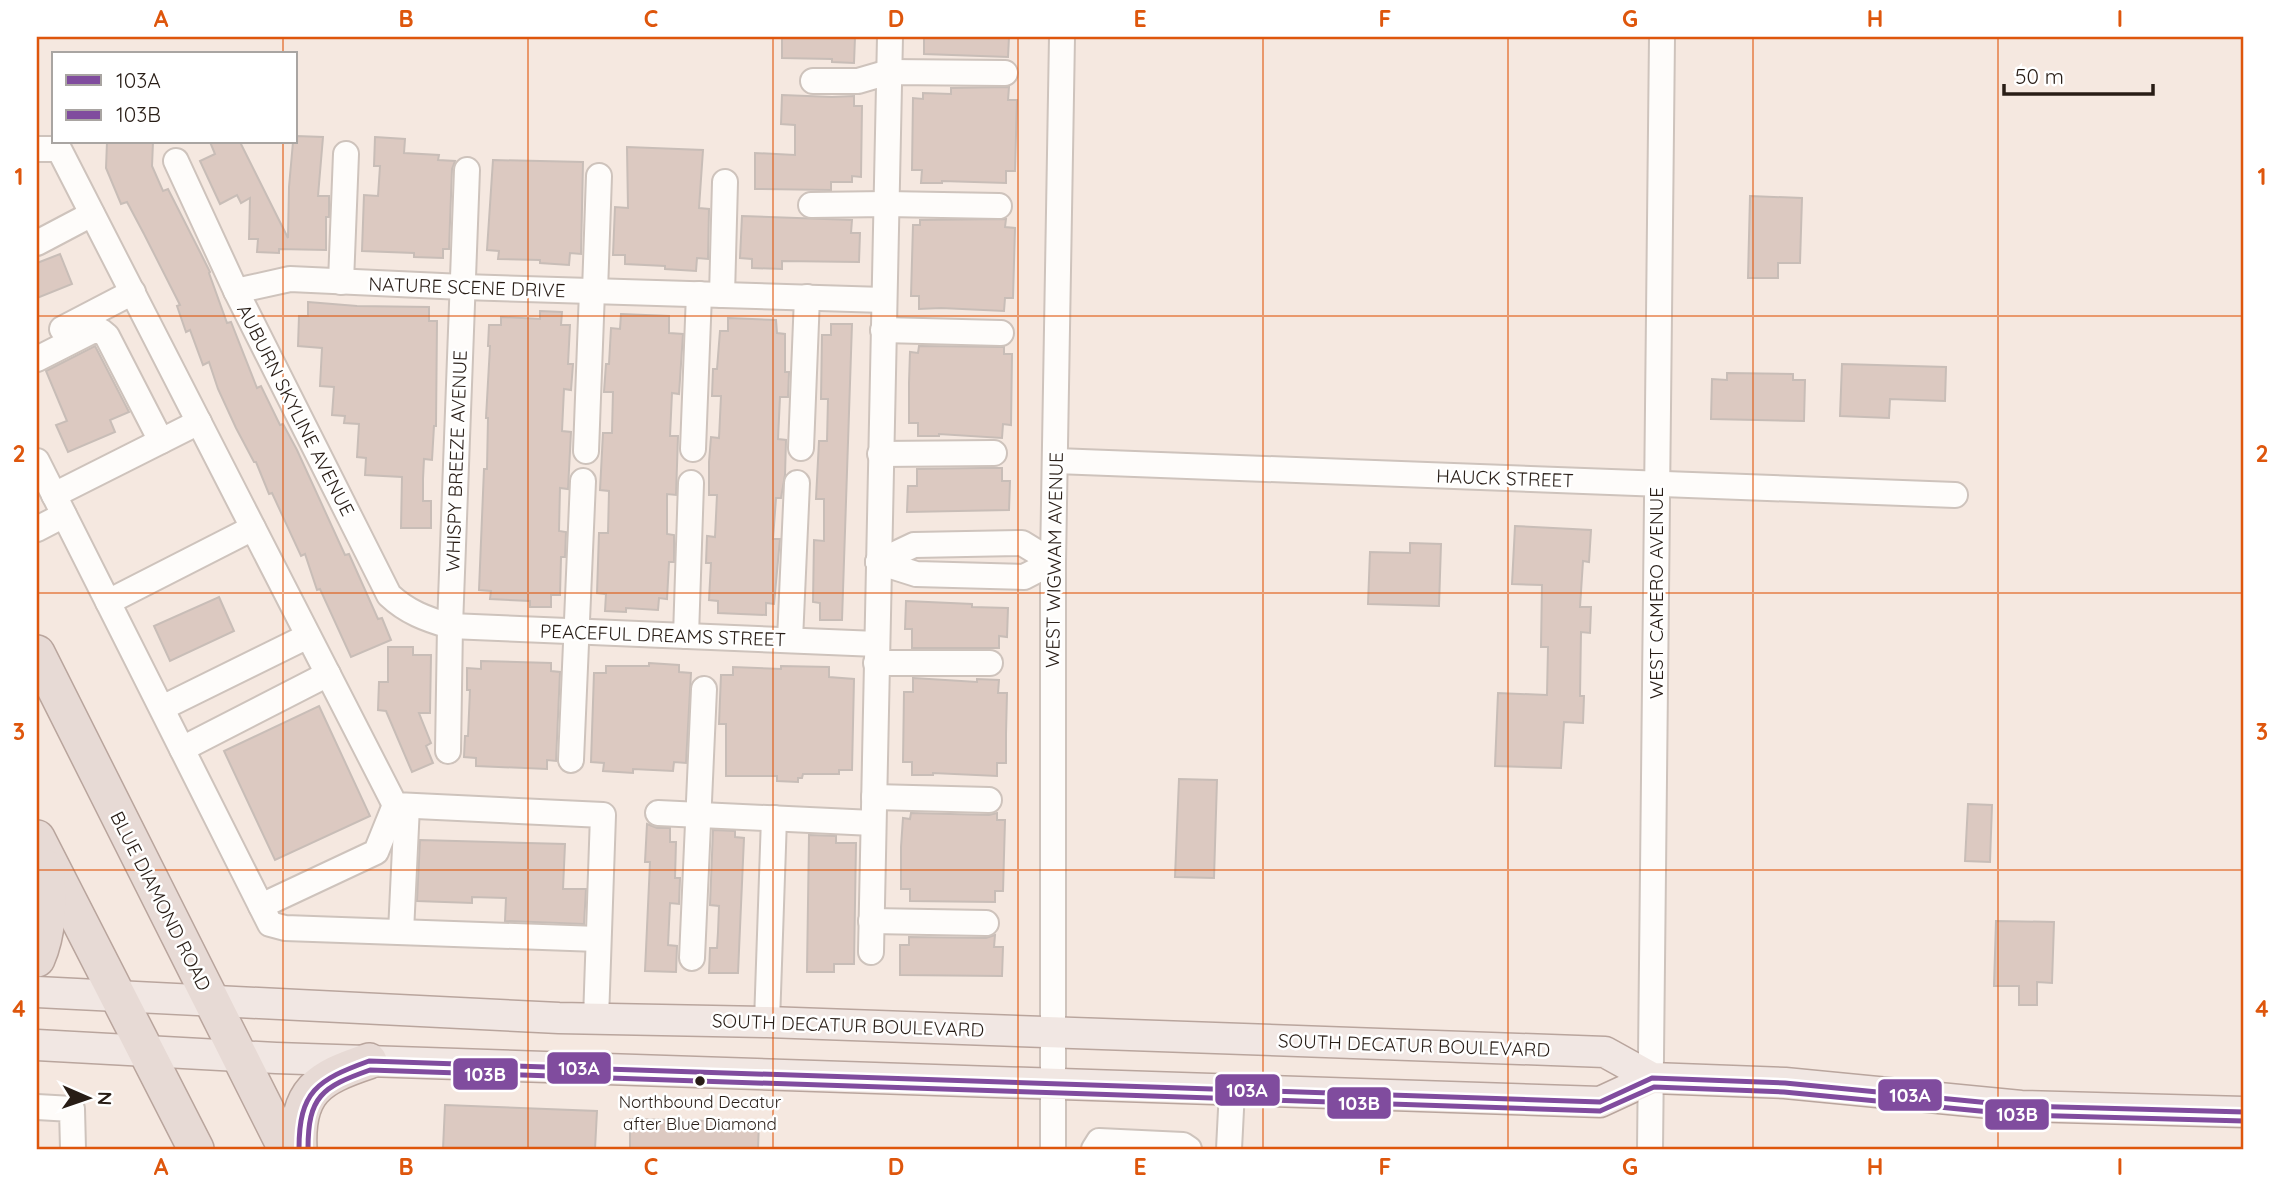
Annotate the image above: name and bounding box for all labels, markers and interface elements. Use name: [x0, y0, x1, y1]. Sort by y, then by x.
text: A: [154, 4, 169, 33]
text: B: [398, 4, 414, 33]
text: C: [644, 4, 658, 33]
text: D: [888, 4, 904, 33]
text: E: [1133, 4, 1147, 33]
text: F: [1379, 4, 1391, 33]
text: G: [1622, 4, 1638, 33]
text: H: [1867, 4, 1883, 33]
text: I: [2117, 4, 2123, 33]
legend: [52, 52, 298, 144]
scale bar: [2004, 52, 2153, 96]
text: 50 m: [2015, 63, 2064, 89]
text: 103A: [116, 67, 161, 93]
text: 103B: [116, 101, 161, 127]
text: 1: [15, 162, 23, 191]
text: 1: [2258, 162, 2266, 191]
street label: NATURE SCENE DRIVE: [368, 272, 566, 302]
street label: AUBURN SKYLINE AVENUE: [232, 300, 360, 520]
street label: WHISPY BREEZE AVENUE: [440, 350, 472, 572]
text: 2: [12, 439, 26, 468]
text: 2: [2255, 439, 2269, 468]
street label: WEST WIGWAM AVENUE: [1040, 452, 1068, 668]
street label: HAUCK STREET: [1436, 464, 1574, 492]
street label: WEST CAMERO AVENUE: [1644, 487, 1668, 699]
street label: PEACEFUL DREAMS STREET: [540, 619, 786, 651]
text: 3: [13, 717, 25, 746]
text: 3: [2256, 717, 2268, 746]
street label: BLUE DIAMOND ROAD: [105, 807, 217, 995]
text: 4: [12, 994, 26, 1023]
text: 4: [2255, 994, 2269, 1023]
street label: SOUTH DECATUR BOULEVARD: [712, 1008, 984, 1042]
street label: SOUTH DECATUR BOULEVARD: [1278, 1028, 1550, 1062]
line badge: 103A: [546, 1051, 612, 1085]
text: 103A: [558, 1056, 600, 1080]
line badge: 103B: [452, 1057, 519, 1091]
text: 103B: [464, 1062, 506, 1086]
north arrow: [52, 1064, 122, 1134]
line badge: 103A: [1214, 1073, 1281, 1107]
marker: Northbound Decatur after Blue Diamond: [693, 1074, 707, 1088]
text: 103A: [1226, 1078, 1268, 1102]
line badge: 103A: [1877, 1078, 1943, 1112]
text: 103A: [1889, 1083, 1931, 1107]
line badge: 103B: [1326, 1086, 1392, 1120]
text: N: [93, 1091, 117, 1106]
place label: Northbound Decatur after Blue Diamond: [619, 1091, 782, 1134]
text: 103B: [1338, 1091, 1380, 1115]
line badge: 103B: [1984, 1098, 2050, 1131]
text: 103B: [1996, 1102, 2038, 1126]
text: A: [154, 1152, 169, 1181]
text: B: [398, 1152, 414, 1181]
text: C: [644, 1152, 658, 1181]
text: D: [888, 1152, 904, 1181]
text: E: [1133, 1152, 1147, 1181]
text: F: [1379, 1152, 1391, 1181]
text: G: [1622, 1152, 1638, 1181]
text: H: [1867, 1152, 1883, 1181]
text: I: [2117, 1152, 2123, 1181]

